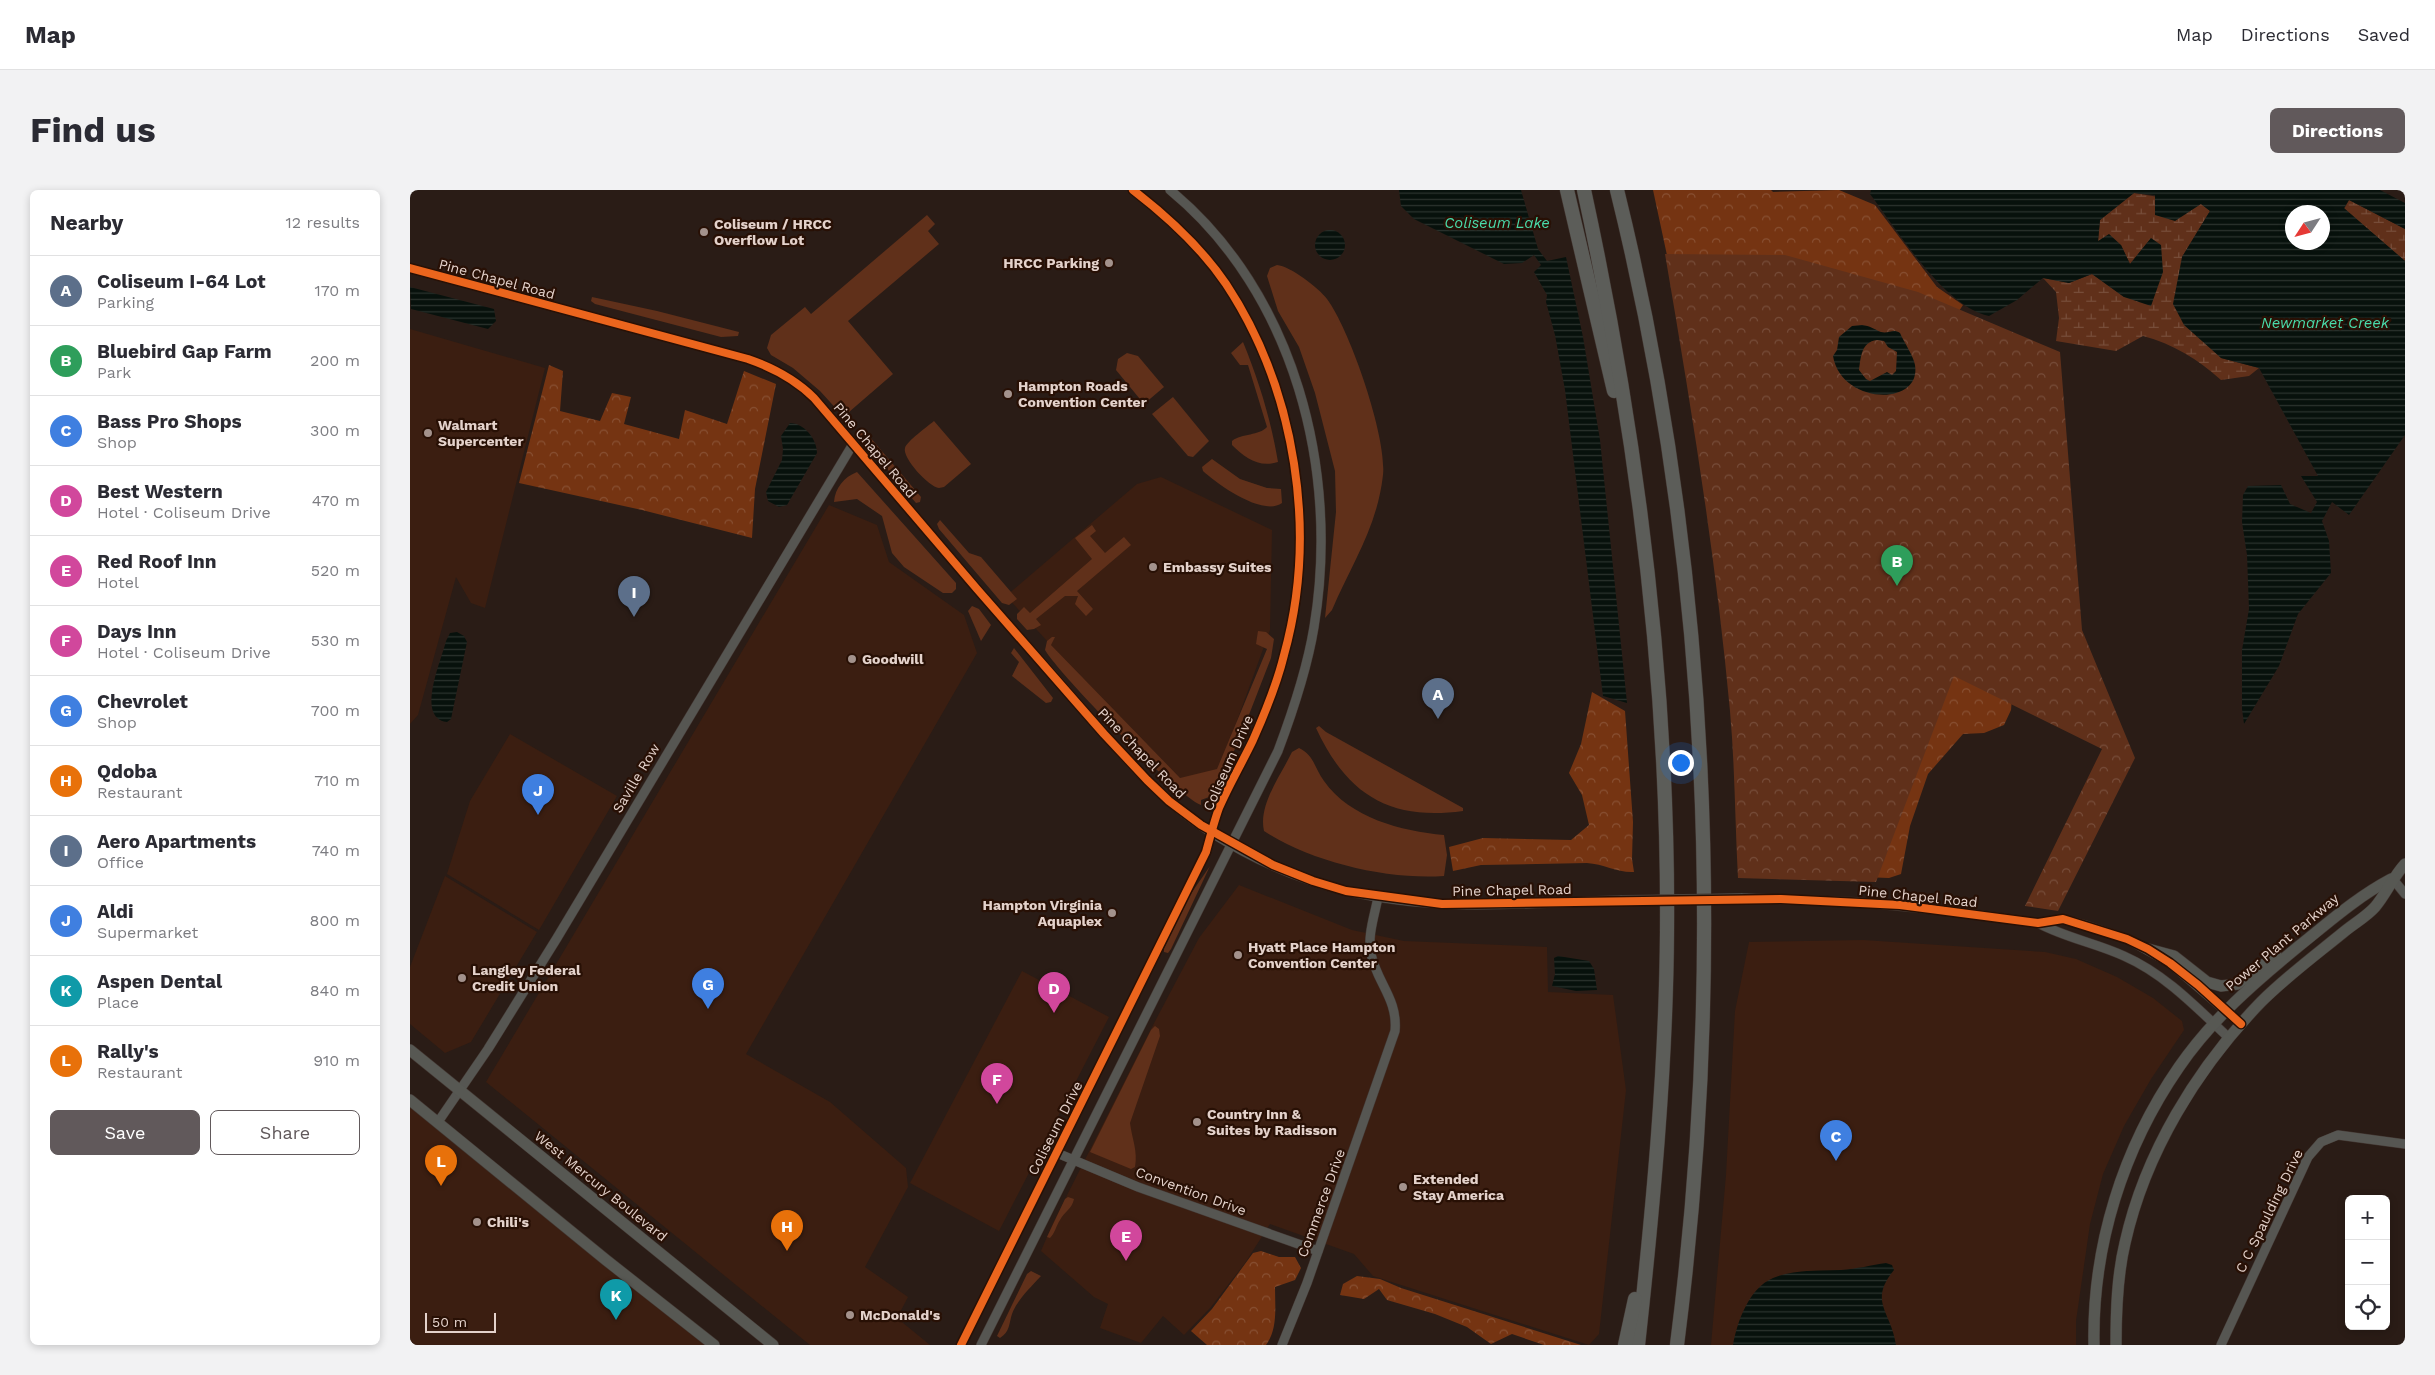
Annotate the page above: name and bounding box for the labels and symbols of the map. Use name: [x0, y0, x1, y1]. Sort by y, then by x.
north arrow: [2285, 205, 2330, 250]
water label: Coliseum Lake: [1444, 214, 1550, 232]
place label: Coliseum / HRCC Overflow Lot: [714, 216, 832, 248]
marker: Coliseum / HRCC Overflow Lot: [698, 226, 710, 238]
place label: HRCC Parking: [1003, 255, 1099, 271]
street label: Pine Chapel Road: [437, 256, 557, 302]
marker: HRCC Parking: [1103, 257, 1115, 269]
water label: Newmarket Creek: [2261, 314, 2390, 332]
place label: Hampton Roads Convention Center: [1018, 378, 1147, 410]
marker: Hampton Roads Convention Center: [1002, 388, 1014, 400]
street label: Pine Chapel Road: [830, 399, 920, 501]
place label: Walmart Supercenter: [438, 417, 523, 449]
marker: Walmart Supercenter: [422, 427, 434, 439]
pin: B: [1881, 545, 1913, 586]
place label: Embassy Suites: [1163, 559, 1272, 575]
marker: Embassy Suites: [1147, 561, 1159, 573]
pin: I: [618, 576, 650, 617]
place label: Goodwill: [862, 651, 924, 667]
marker: Goodwill: [846, 653, 858, 665]
pin: A: [1422, 678, 1454, 719]
street label: Pine Chapel Road: [1095, 704, 1189, 802]
street label: Coliseum Drive: [1200, 713, 1256, 813]
street label: Saville Row: [609, 740, 663, 816]
your location: [1668, 750, 1694, 776]
pin: J: [522, 774, 554, 815]
street label: Pine Chapel Road: [1452, 881, 1572, 899]
street label: Pine Chapel Road: [1858, 882, 1978, 910]
street label: Power Plant Parkway: [2222, 890, 2342, 994]
place label: Hampton Virginia Aquaplex: [983, 897, 1103, 929]
marker: Hampton Virginia Aquaplex: [1106, 907, 1118, 919]
place label: Hyatt Place Hampton Convention Center: [1248, 939, 1395, 971]
marker: Hyatt Place Hampton Convention Center: [1232, 949, 1244, 961]
place label: Langley Federal Credit Union: [472, 962, 581, 994]
pin: G: [692, 968, 724, 1009]
marker: Langley Federal Credit Union: [456, 972, 468, 984]
pin: D: [1038, 972, 1070, 1013]
pin: F: [981, 1063, 1013, 1104]
street label: Coliseum Drive: [1024, 1078, 1086, 1178]
place label: Country Inn & Suites by Radisson: [1207, 1106, 1337, 1138]
marker: Country Inn & Suites by Radisson: [1191, 1116, 1203, 1128]
pin: C: [1820, 1120, 1852, 1161]
street label: West Mercury Boulevard: [531, 1128, 671, 1244]
pin: L: [425, 1145, 457, 1186]
street label: Commerce Drive: [1294, 1147, 1348, 1259]
street label: C C Spaulding Drive: [2232, 1147, 2306, 1275]
street label: Convention Drive: [1133, 1164, 1249, 1218]
place label: Extended Stay America: [1413, 1171, 1505, 1203]
marker: Extended Stay America: [1397, 1181, 1409, 1193]
pin: H: [771, 1210, 803, 1251]
place label: Chili's: [487, 1214, 530, 1230]
marker: Chili's: [471, 1216, 483, 1228]
pin: E: [1110, 1220, 1142, 1261]
pin: K: [600, 1279, 632, 1320]
place label: McDonald's: [860, 1307, 941, 1323]
marker: McDonald's: [844, 1309, 856, 1321]
scale bar: [425, 1310, 496, 1333]

